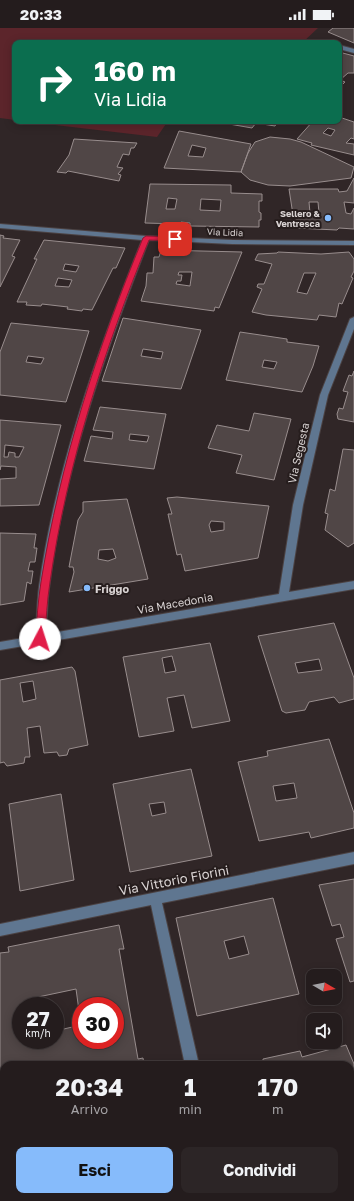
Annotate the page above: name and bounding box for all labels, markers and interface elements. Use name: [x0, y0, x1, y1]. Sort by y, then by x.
text: 20:33: [20, 5, 62, 23]
text: 160 m: [94, 54, 176, 87]
icon: right: [28, 56, 80, 108]
text: Via Lidia: [94, 88, 167, 110]
place label: Sellero & Ventresca: [276, 208, 321, 229]
marker: Sellero & Ventresca: [323, 213, 333, 223]
pin: [158, 222, 192, 256]
street label: Via Lidia: [207, 226, 243, 238]
icon: arrive: [164, 228, 186, 250]
street label: Via Segesta: [285, 421, 311, 485]
place label: Friggo: [95, 582, 129, 595]
marker: Friggo: [82, 583, 92, 593]
street label: Via Macedonia: [136, 590, 214, 616]
position arrow: [19, 618, 61, 660]
street label: Via Vittorio Fiorini: [118, 861, 230, 899]
north arrow: [306, 969, 342, 1005]
map controls: [306, 969, 342, 1049]
speed limit sign: 30: [72, 997, 124, 1049]
text: 27: [26, 1006, 50, 1030]
button: sound: [306, 1013, 342, 1049]
text: km/h: [25, 1027, 51, 1039]
text: 20:34: [56, 1072, 123, 1101]
text: 1: [184, 1072, 196, 1101]
text: 170: [257, 1072, 298, 1101]
text: Arrivo: [71, 1101, 108, 1117]
text: min: [179, 1101, 202, 1117]
text: m: [272, 1101, 284, 1117]
button: Esci: [16, 1147, 173, 1193]
button: Condividi: [181, 1147, 338, 1193]

